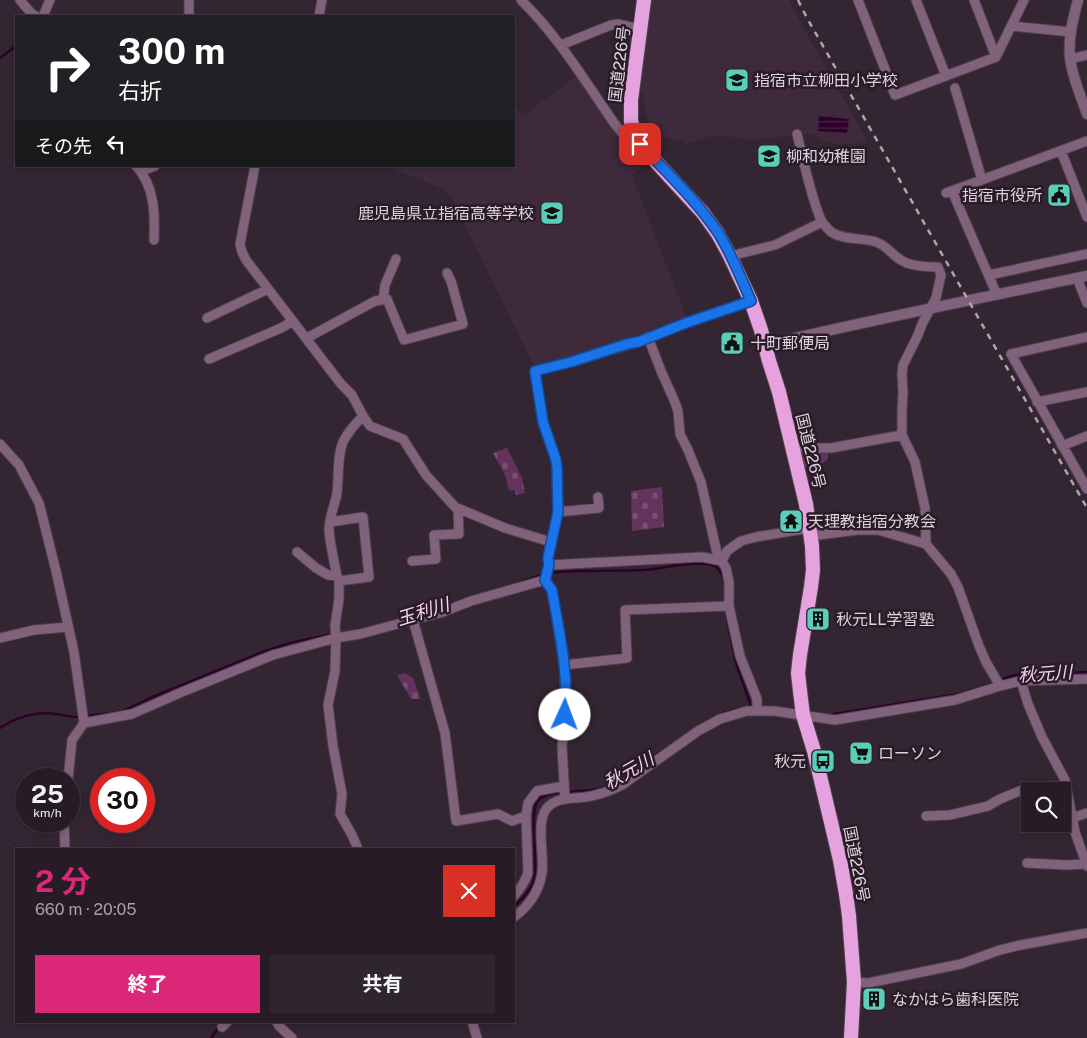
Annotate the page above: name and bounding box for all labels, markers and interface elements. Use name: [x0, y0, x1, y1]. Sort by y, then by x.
street label: 国道226号: [605, 25, 634, 103]
text: 300 m: [118, 31, 225, 72]
icon: right: [35, 35, 100, 100]
school or university icon: 指宿市立柳田小学校: [724, 67, 750, 93]
place label: 指宿市立柳田小学校: [754, 71, 898, 90]
text: 右折: [118, 78, 162, 104]
pin: [619, 123, 661, 165]
icon: left: [102, 130, 130, 158]
icon: arrive: [626, 130, 654, 158]
text: その先: [35, 135, 92, 157]
school or university icon: 柳和幼稚園: [756, 143, 782, 169]
place label: 柳和幼稚園: [786, 147, 866, 166]
public building icon: 指宿市役所: [1046, 182, 1072, 208]
place label: 指宿市役所: [962, 186, 1042, 205]
school or university icon: 鹿児島県立指宿高等学校: [539, 200, 565, 226]
place label: 鹿児島県立指宿高等学校: [358, 204, 534, 223]
public building icon: 十町郵便局: [719, 330, 745, 356]
place label: 十町郵便局: [750, 334, 830, 353]
street label: 国道226号: [792, 411, 829, 491]
temple icon: 天理教指宿分教会: [778, 508, 804, 534]
place label: 天理教指宿分教会: [808, 512, 936, 531]
water label: 玉利川: [394, 593, 454, 629]
building icon: 秋元LL学習塾: [805, 606, 831, 632]
place label: 秋元LL学習塾: [836, 610, 934, 629]
water label: 秋元川: [1017, 661, 1075, 686]
position arrow: [538, 688, 590, 740]
supermarket icon: ローソン: [848, 740, 874, 766]
place label: ローソン: [878, 744, 942, 763]
water label: 秋元川: [600, 747, 659, 793]
bus stop icon: 秋元: [810, 748, 836, 774]
place label: 秋元: [774, 752, 806, 771]
speed limit sign: 30: [90, 768, 155, 833]
text: 25: [31, 779, 64, 809]
map controls: [1021, 782, 1071, 832]
button: search: [1021, 782, 1071, 832]
text: km/h: [33, 806, 62, 820]
street label: 国道226号: [840, 824, 873, 904]
text: 2 分: [35, 863, 91, 899]
button: close: [443, 865, 495, 917]
text: 660 m · 20:05: [35, 900, 137, 919]
button: 終了: [35, 955, 260, 1013]
button: 共有: [270, 955, 495, 1013]
building icon: なかはら歯科医院: [861, 986, 887, 1012]
place label: なかはら歯科医院: [892, 990, 1019, 1009]

